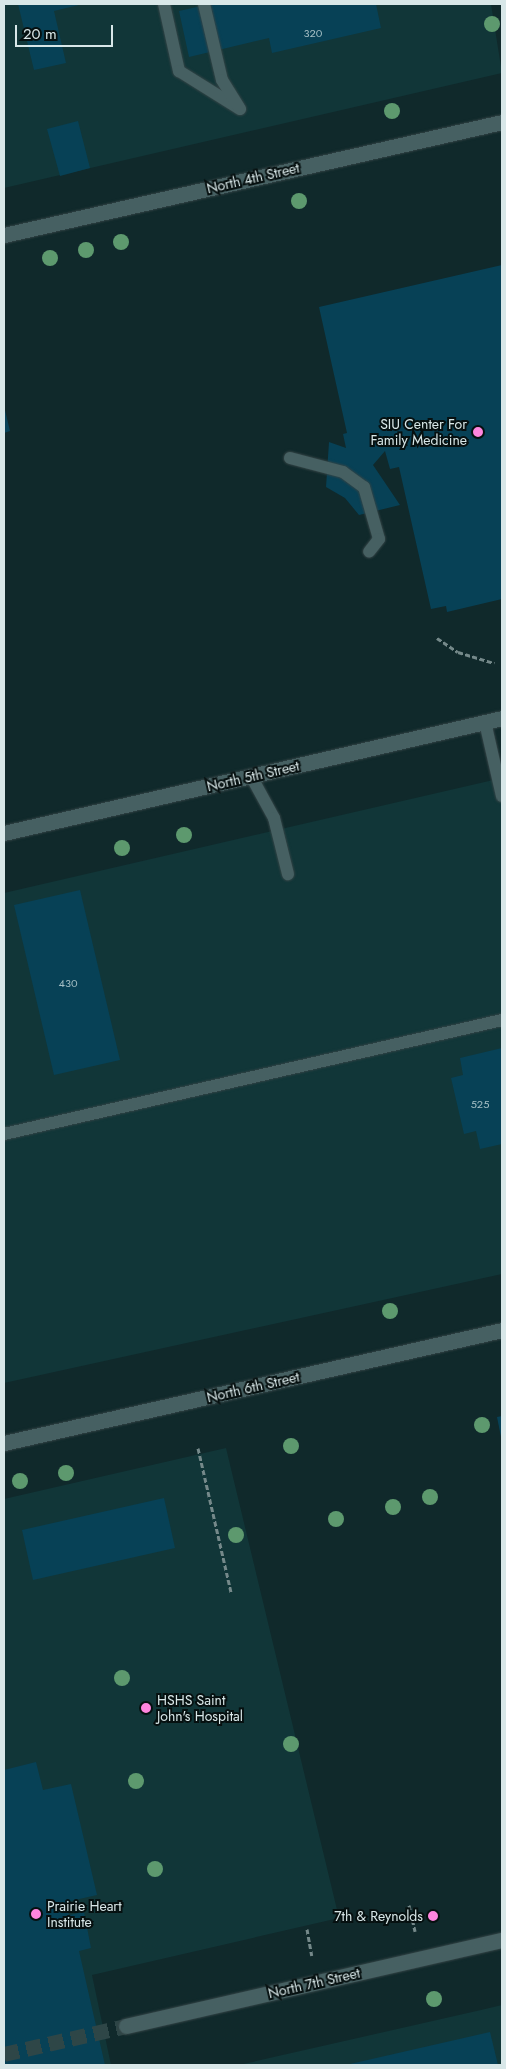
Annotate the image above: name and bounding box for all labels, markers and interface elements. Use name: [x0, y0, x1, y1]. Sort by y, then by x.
scale bar: [18, 15, 115, 47]
text: 20 m: [23, 23, 57, 45]
house number: 320: [304, 26, 322, 40]
street label: North 4th Street: [205, 159, 301, 197]
place label: SIU Center For Family Medicine: [370, 416, 467, 448]
marker: SIU Center For Family Medicine: [471, 425, 485, 439]
street label: North 5th Street: [205, 757, 301, 795]
house number: 430: [58, 976, 78, 990]
house number: 525: [471, 1097, 489, 1111]
street label: North 6th Street: [205, 1368, 301, 1406]
place label: HSHS Saint John's Hospital: [157, 1692, 243, 1724]
marker: HSHS Saint John's Hospital: [139, 1701, 153, 1715]
place label: Prairie Heart Institute: [47, 1898, 122, 1930]
marker: Prairie Heart Institute: [29, 1907, 43, 1921]
place label: 7th & Reynolds: [334, 1908, 423, 1924]
marker: 7th & Reynolds: [427, 1910, 439, 1922]
street label: North 7th Street: [266, 1964, 362, 2002]

